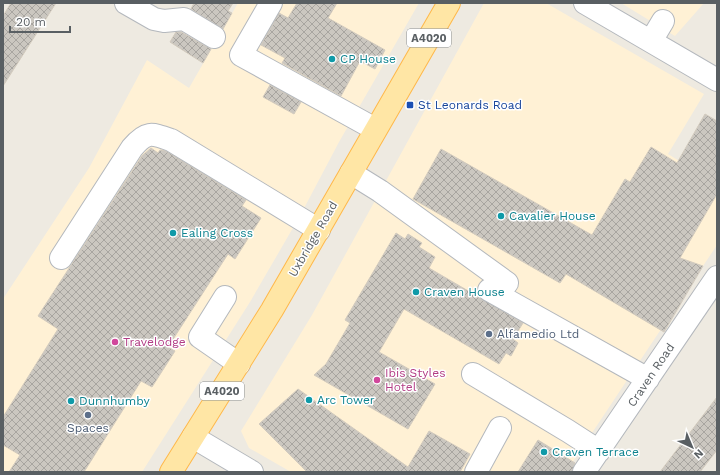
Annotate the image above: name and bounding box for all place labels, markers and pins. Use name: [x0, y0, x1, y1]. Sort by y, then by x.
place label: CP House: [340, 52, 396, 66]
marker: CP House: [327, 54, 337, 64]
place label: St Leonards Road: [418, 98, 522, 112]
marker: St Leonards Road: [405, 100, 415, 110]
place label: Cavalier House: [509, 209, 596, 223]
marker: Cavalier House: [496, 211, 506, 221]
place label: Ealing Cross: [181, 226, 253, 240]
marker: Ealing Cross: [168, 228, 178, 238]
place label: Craven House: [424, 285, 505, 299]
marker: Craven House: [411, 287, 421, 297]
place label: Alfamedio Ltd: [497, 327, 579, 341]
marker: Alfamedio Ltd: [484, 329, 494, 339]
place label: Travelodge: [123, 335, 186, 349]
marker: Travelodge: [110, 337, 120, 347]
place label: Ibis Styles Hotel: [385, 366, 445, 394]
marker: Ibis Styles Hotel: [372, 375, 382, 385]
place label: Arc Tower: [317, 393, 375, 407]
place label: Dunnhumby: [79, 394, 151, 408]
marker: Arc Tower: [304, 395, 314, 405]
marker: Dunnhumby: [66, 396, 76, 406]
marker: Spaces: [83, 410, 93, 420]
place label: Spaces: [67, 421, 109, 435]
place label: Craven Terrace: [552, 445, 639, 459]
marker: Craven Terrace: [539, 447, 549, 457]

